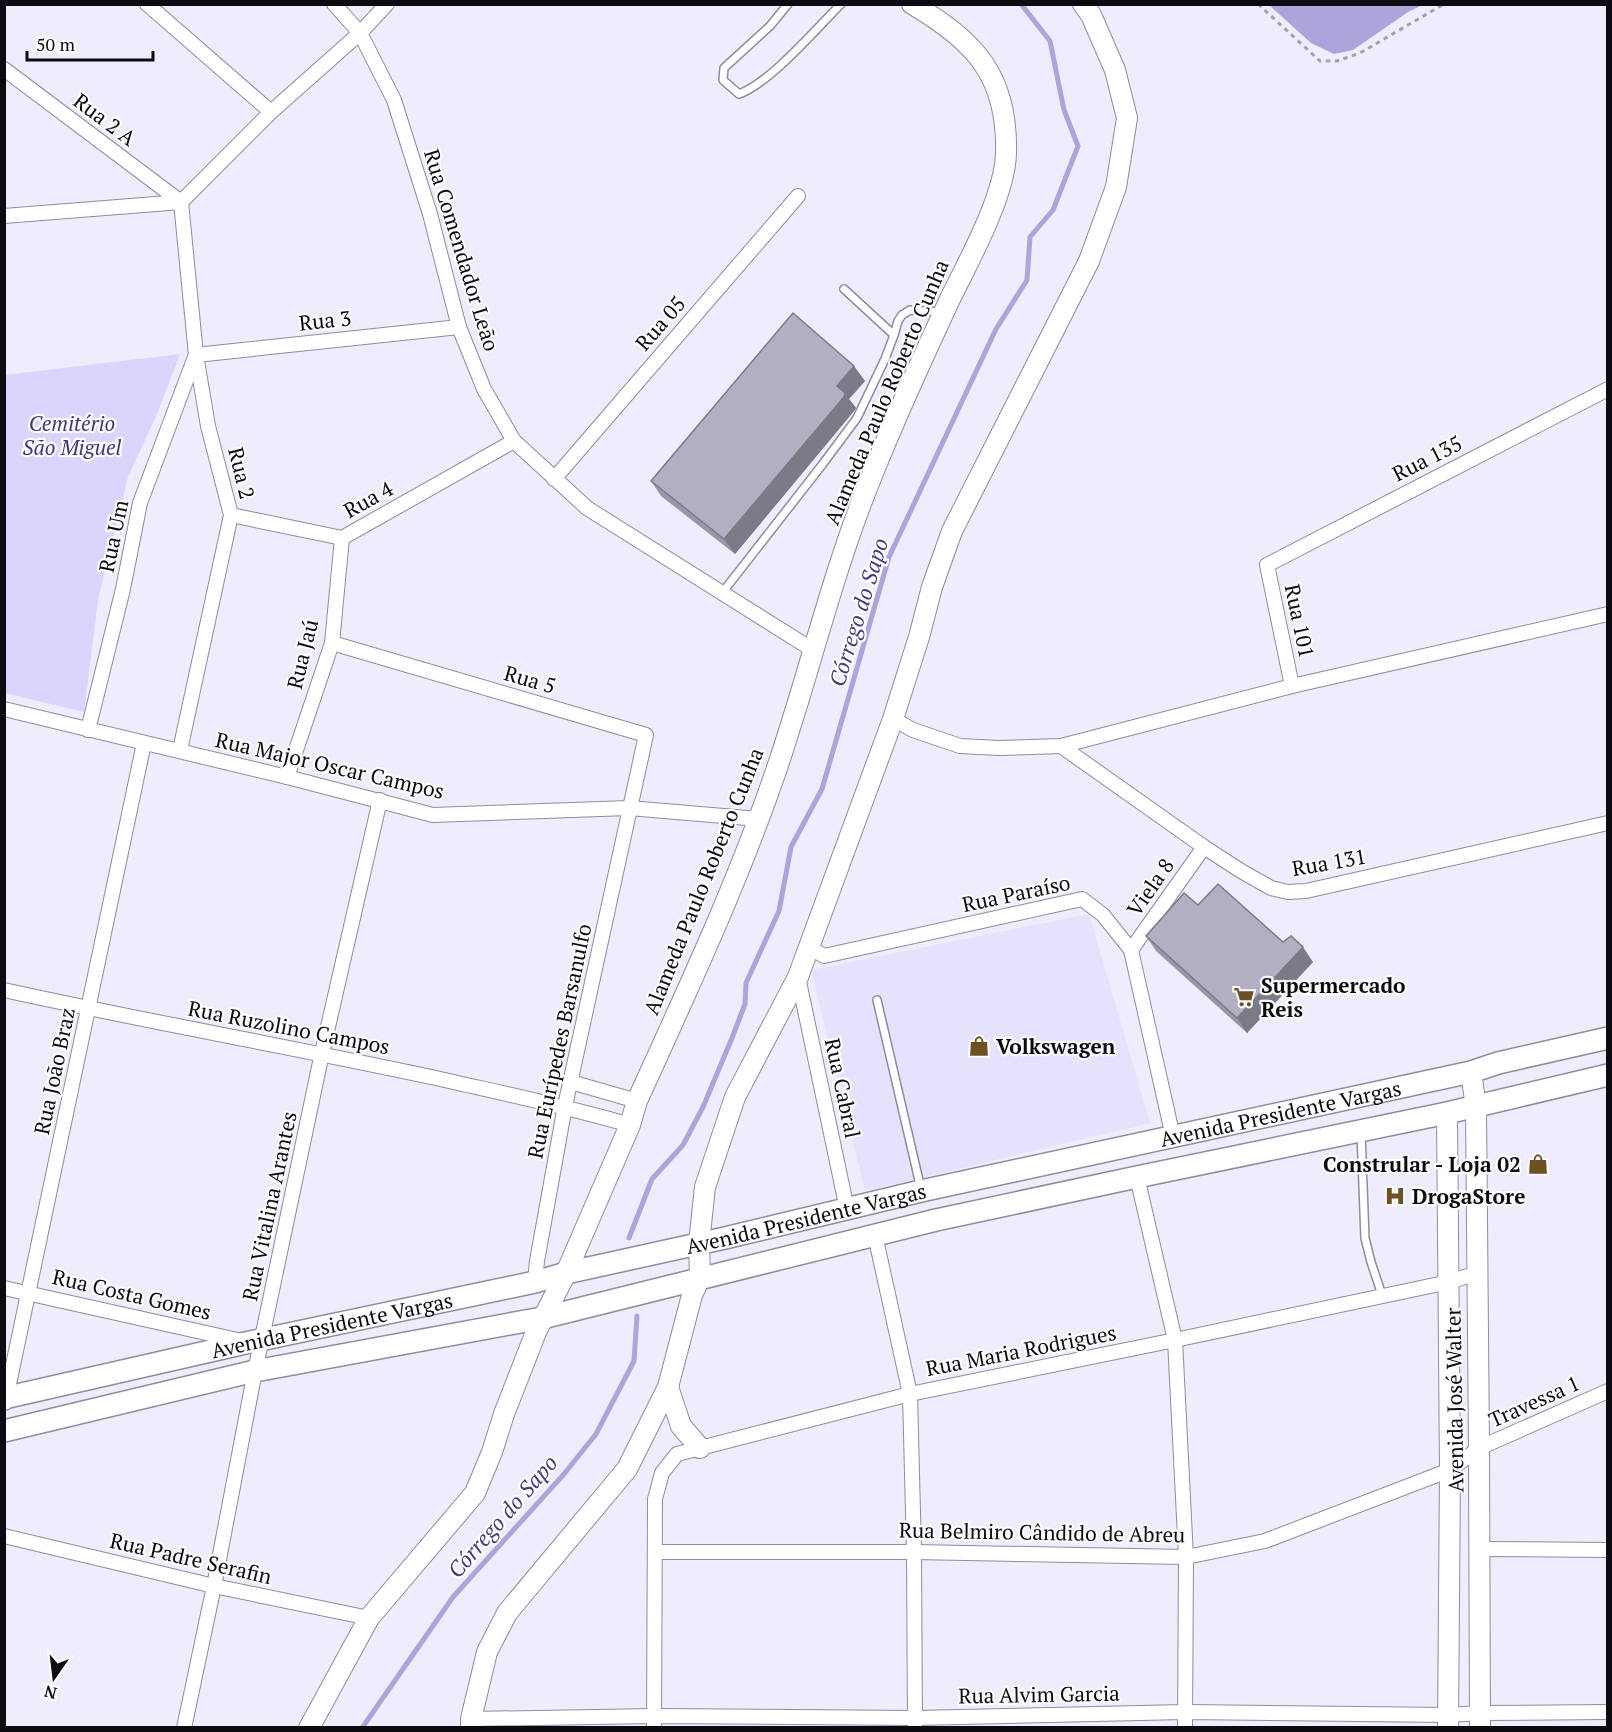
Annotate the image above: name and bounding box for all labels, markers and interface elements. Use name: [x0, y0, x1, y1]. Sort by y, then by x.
scale bar: [27, 24, 153, 62]
text: 50 m: [36, 32, 76, 56]
street label: Rua 2 A: [68, 86, 142, 152]
street label: Rua Comendador Leão: [418, 146, 506, 354]
street label: Alameda Paulo Roberto Cunha: [817, 255, 955, 529]
street label: Rua 05: [629, 290, 691, 356]
street label: Rua 3: [298, 303, 352, 337]
park label: Cemitério São Miguel: [23, 409, 122, 461]
street label: Rua 135: [1387, 429, 1467, 487]
street label: Rua 2: [222, 444, 262, 502]
street label: Rua 4: [338, 474, 398, 524]
street label: Rua Um: [92, 497, 134, 575]
water label: Córrego do Sapo: [822, 534, 894, 690]
street label: Rua 101: [1279, 582, 1321, 660]
street label: Rua Jaú: [280, 616, 324, 692]
street label: Rua 5: [501, 658, 559, 700]
street label: Rua Major Oscar Campos: [213, 725, 447, 805]
street label: Alameda Paulo Roberto Cunha: [637, 743, 770, 1019]
street label: Rua 131: [1290, 842, 1368, 882]
street label: Viela 8: [1120, 853, 1180, 921]
street label: Rua Paraíso: [959, 868, 1073, 918]
street label: Rua Eurípedes Barsanulfo: [520, 921, 598, 1161]
place label: Supermercado Reis: [1261, 971, 1406, 1023]
supermarket icon: Supermercado Reis: [1232, 985, 1256, 1009]
street label: Rua Ruzolino Campos: [186, 994, 392, 1060]
street label: Rua João Braz: [27, 1005, 81, 1137]
place label: Volkswagen: [996, 1032, 1116, 1060]
shop icon: Volkswagen: [967, 1034, 991, 1058]
street label: Rua Cabral: [819, 1035, 867, 1141]
street label: Avenida Presidente Vargas: [1157, 1074, 1404, 1153]
street label: Rua Vitalina Arantes: [235, 1109, 303, 1303]
place label: Constrular - Loja 02: [1323, 1150, 1521, 1178]
shop icon: Constrular - Loja 02: [1526, 1152, 1550, 1176]
street label: Avenida Presidente Vargas: [683, 1176, 929, 1260]
place label: DrogaStore: [1412, 1182, 1525, 1210]
hospital icon: DrogaStore: [1383, 1184, 1407, 1208]
street label: Rua Costa Gomes: [50, 1262, 214, 1326]
street label: Avenida Presidente Vargas: [208, 1286, 455, 1364]
street label: Avenida José Walter: [1438, 1307, 1470, 1493]
street label: Rua Maria Rodrigues: [923, 1318, 1119, 1382]
street label: Travessa 1: [1484, 1368, 1584, 1434]
water label: Córrego do Sapo: [441, 1448, 563, 1584]
street label: Rua Belmiro Cândido de Abreu: [899, 1516, 1185, 1548]
street label: Rua Padre Serafin: [107, 1526, 275, 1590]
north arrow: [24, 1648, 84, 1708]
street label: Rua Alvim Garcia: [958, 1679, 1120, 1709]
text: N: [42, 1680, 59, 1705]

